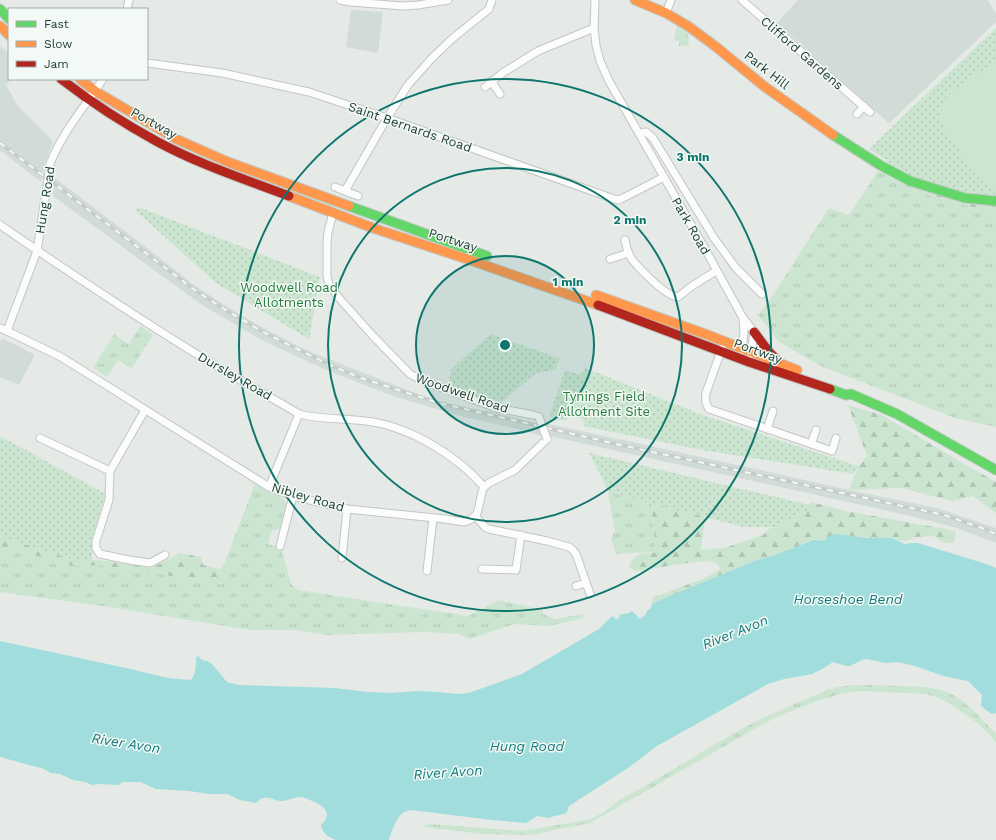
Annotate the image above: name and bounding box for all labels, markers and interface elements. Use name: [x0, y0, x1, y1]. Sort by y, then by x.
legend: [8, 8, 148, 80]
street label: Clifford Gardens: [758, 13, 846, 93]
text: Fast: [44, 17, 69, 31]
text: Slow: [44, 37, 72, 51]
street label: Park Hill: [741, 48, 793, 92]
text: Jam: [44, 57, 69, 71]
street label: Saint Bernards Road: [346, 99, 474, 155]
street label: Portway: [128, 104, 180, 142]
text: 3 min: [677, 150, 709, 164]
street label: Hung Road: [32, 165, 58, 235]
street label: Park Road: [669, 195, 713, 257]
text: 2 min: [614, 213, 646, 227]
street label: Portway: [427, 225, 480, 255]
text: 1 min: [553, 275, 583, 289]
park label: Woodwell Road Allotments: [240, 280, 338, 310]
street label: Portway: [732, 335, 785, 367]
centre of rings: [498, 338, 512, 352]
street label: Dursley Road: [195, 349, 275, 403]
street label: Woodwell Road: [413, 370, 511, 416]
park label: Tynings Field Allotment Site: [558, 389, 650, 419]
street label: Nibley Road: [270, 479, 346, 515]
water label: Horseshoe Bend: [794, 591, 903, 607]
water label: River Avon: [700, 612, 770, 652]
water label: River Avon: [90, 730, 162, 756]
water label: Hung Road: [490, 738, 565, 754]
water label: River Avon: [413, 762, 483, 782]

